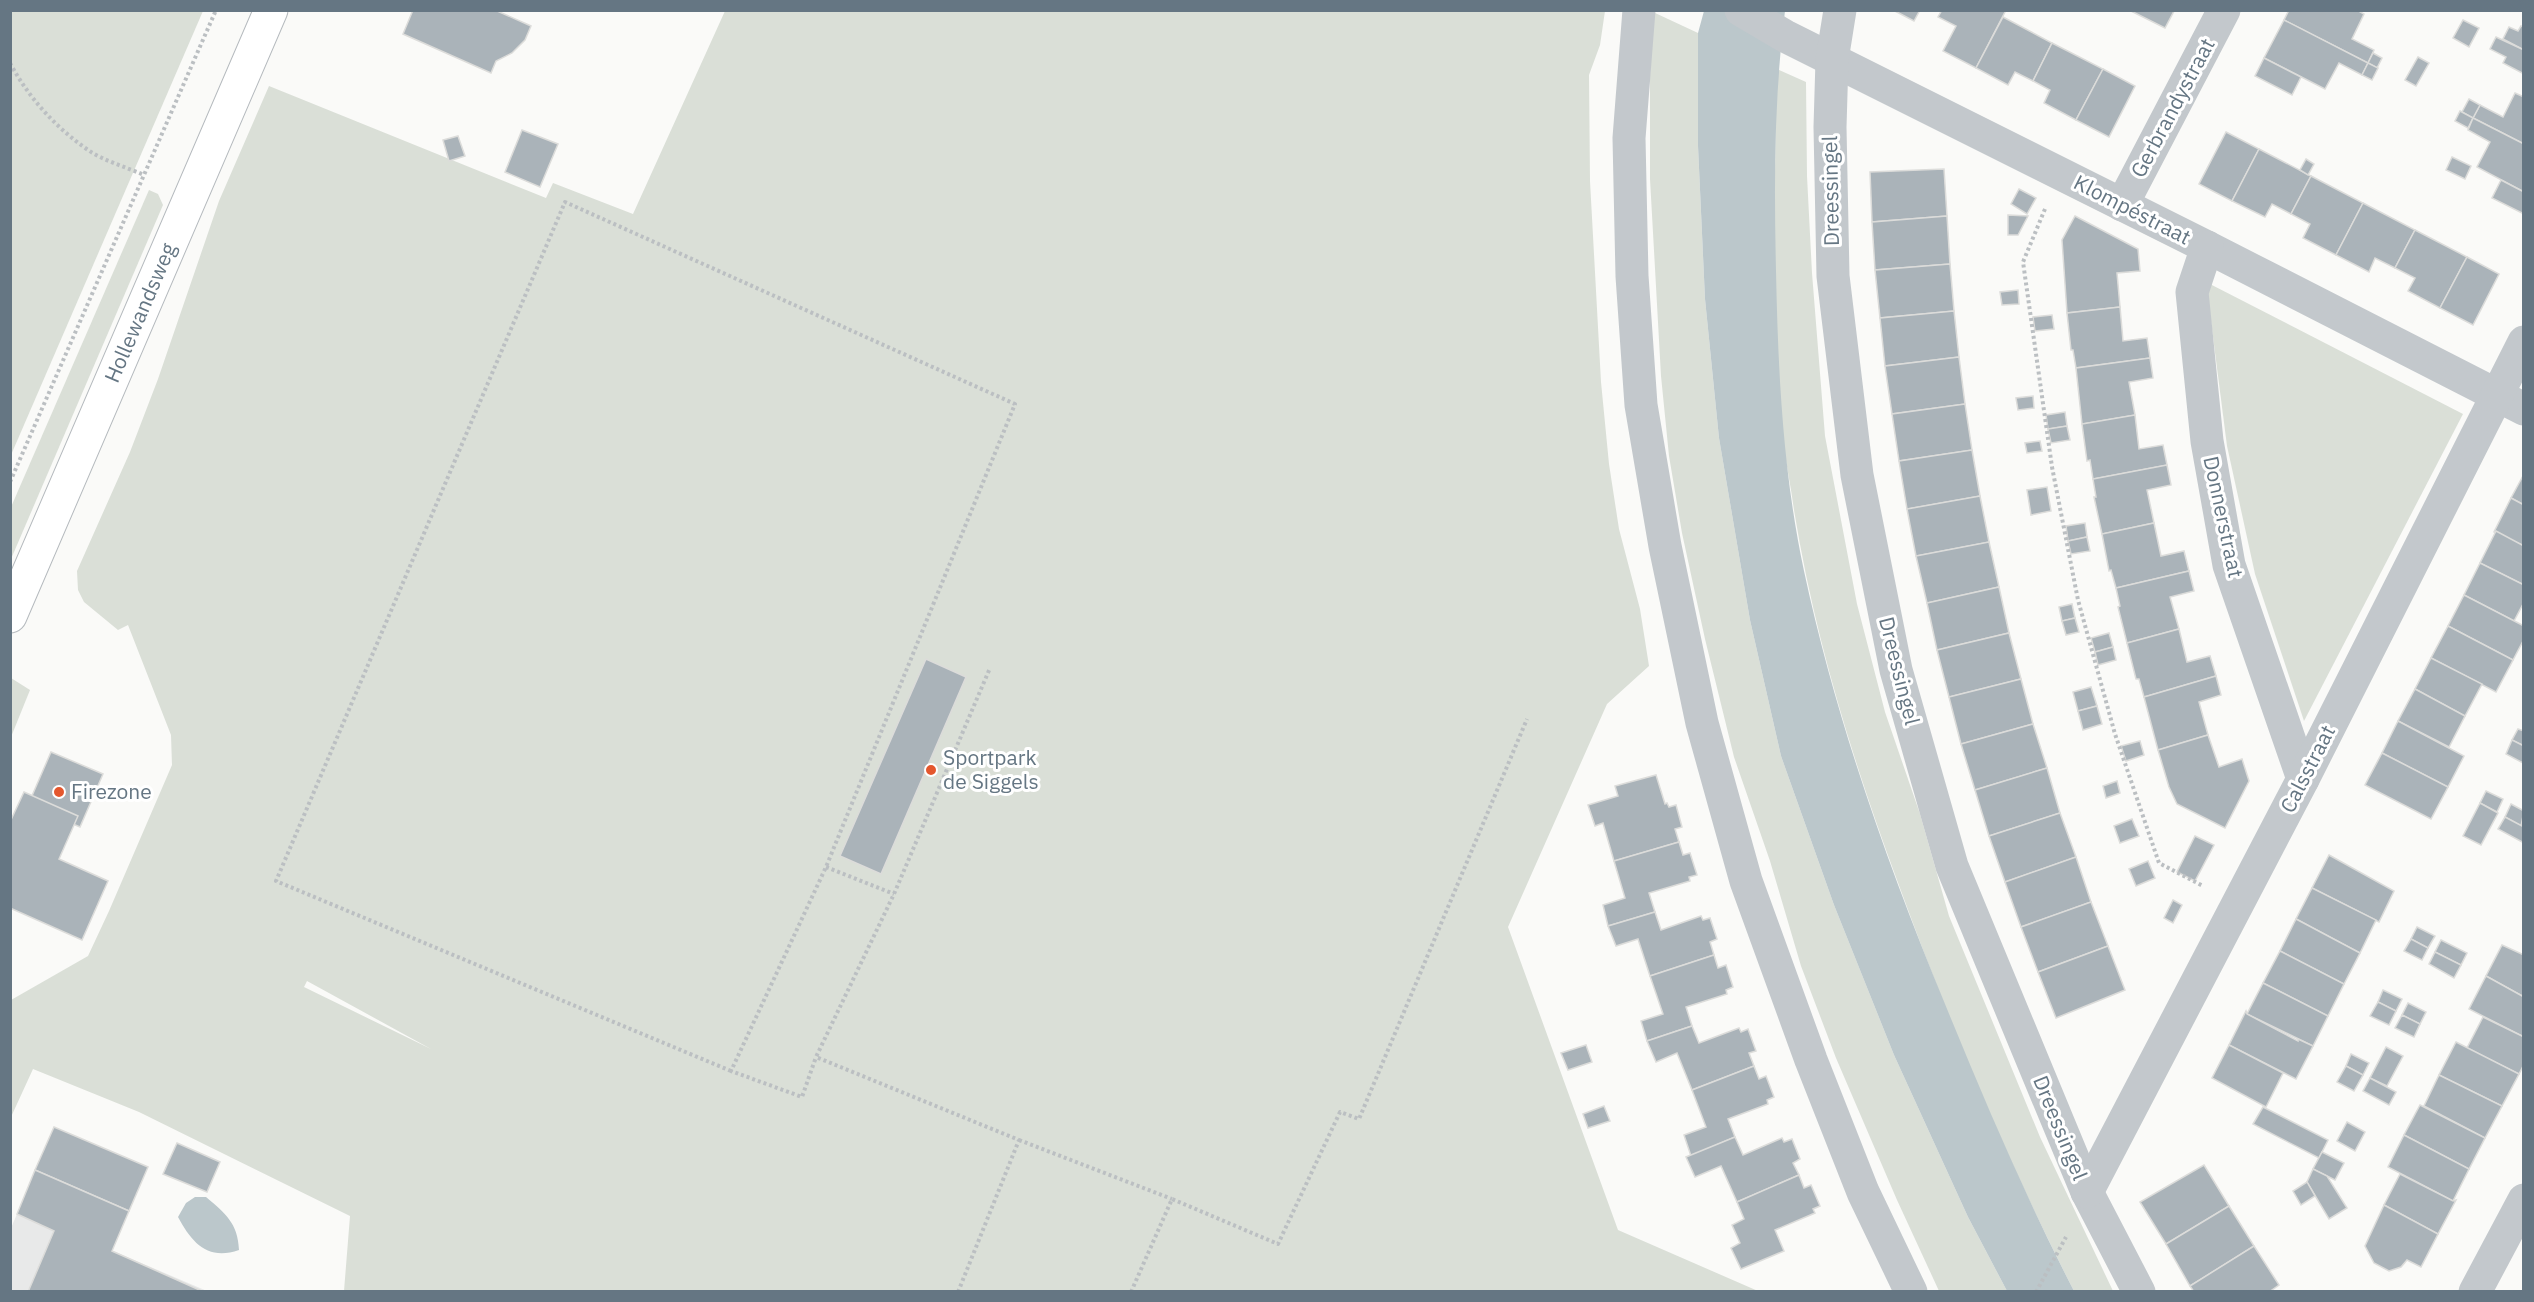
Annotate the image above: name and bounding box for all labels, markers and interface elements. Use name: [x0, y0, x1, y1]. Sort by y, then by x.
street label: Gerbrandystraat: [2124, 33, 2221, 182]
street label: Dreessingel: [1815, 135, 1845, 246]
street label: Klompéstraat: [2069, 168, 2196, 251]
street label: Hollewandsweg: [97, 238, 182, 387]
street label: Donnerstraat: [2197, 453, 2251, 580]
street label: Dreessingel: [1873, 614, 1927, 728]
street label: Calsstraat: [2273, 720, 2341, 817]
place label: Sportpark de Siggels: [943, 743, 1039, 795]
marker: Sportpark de Siggels: [924, 763, 938, 777]
place label: Firezone: [71, 777, 152, 805]
marker: Firezone: [52, 785, 66, 799]
street label: Dreessingel: [2027, 1071, 2095, 1184]

